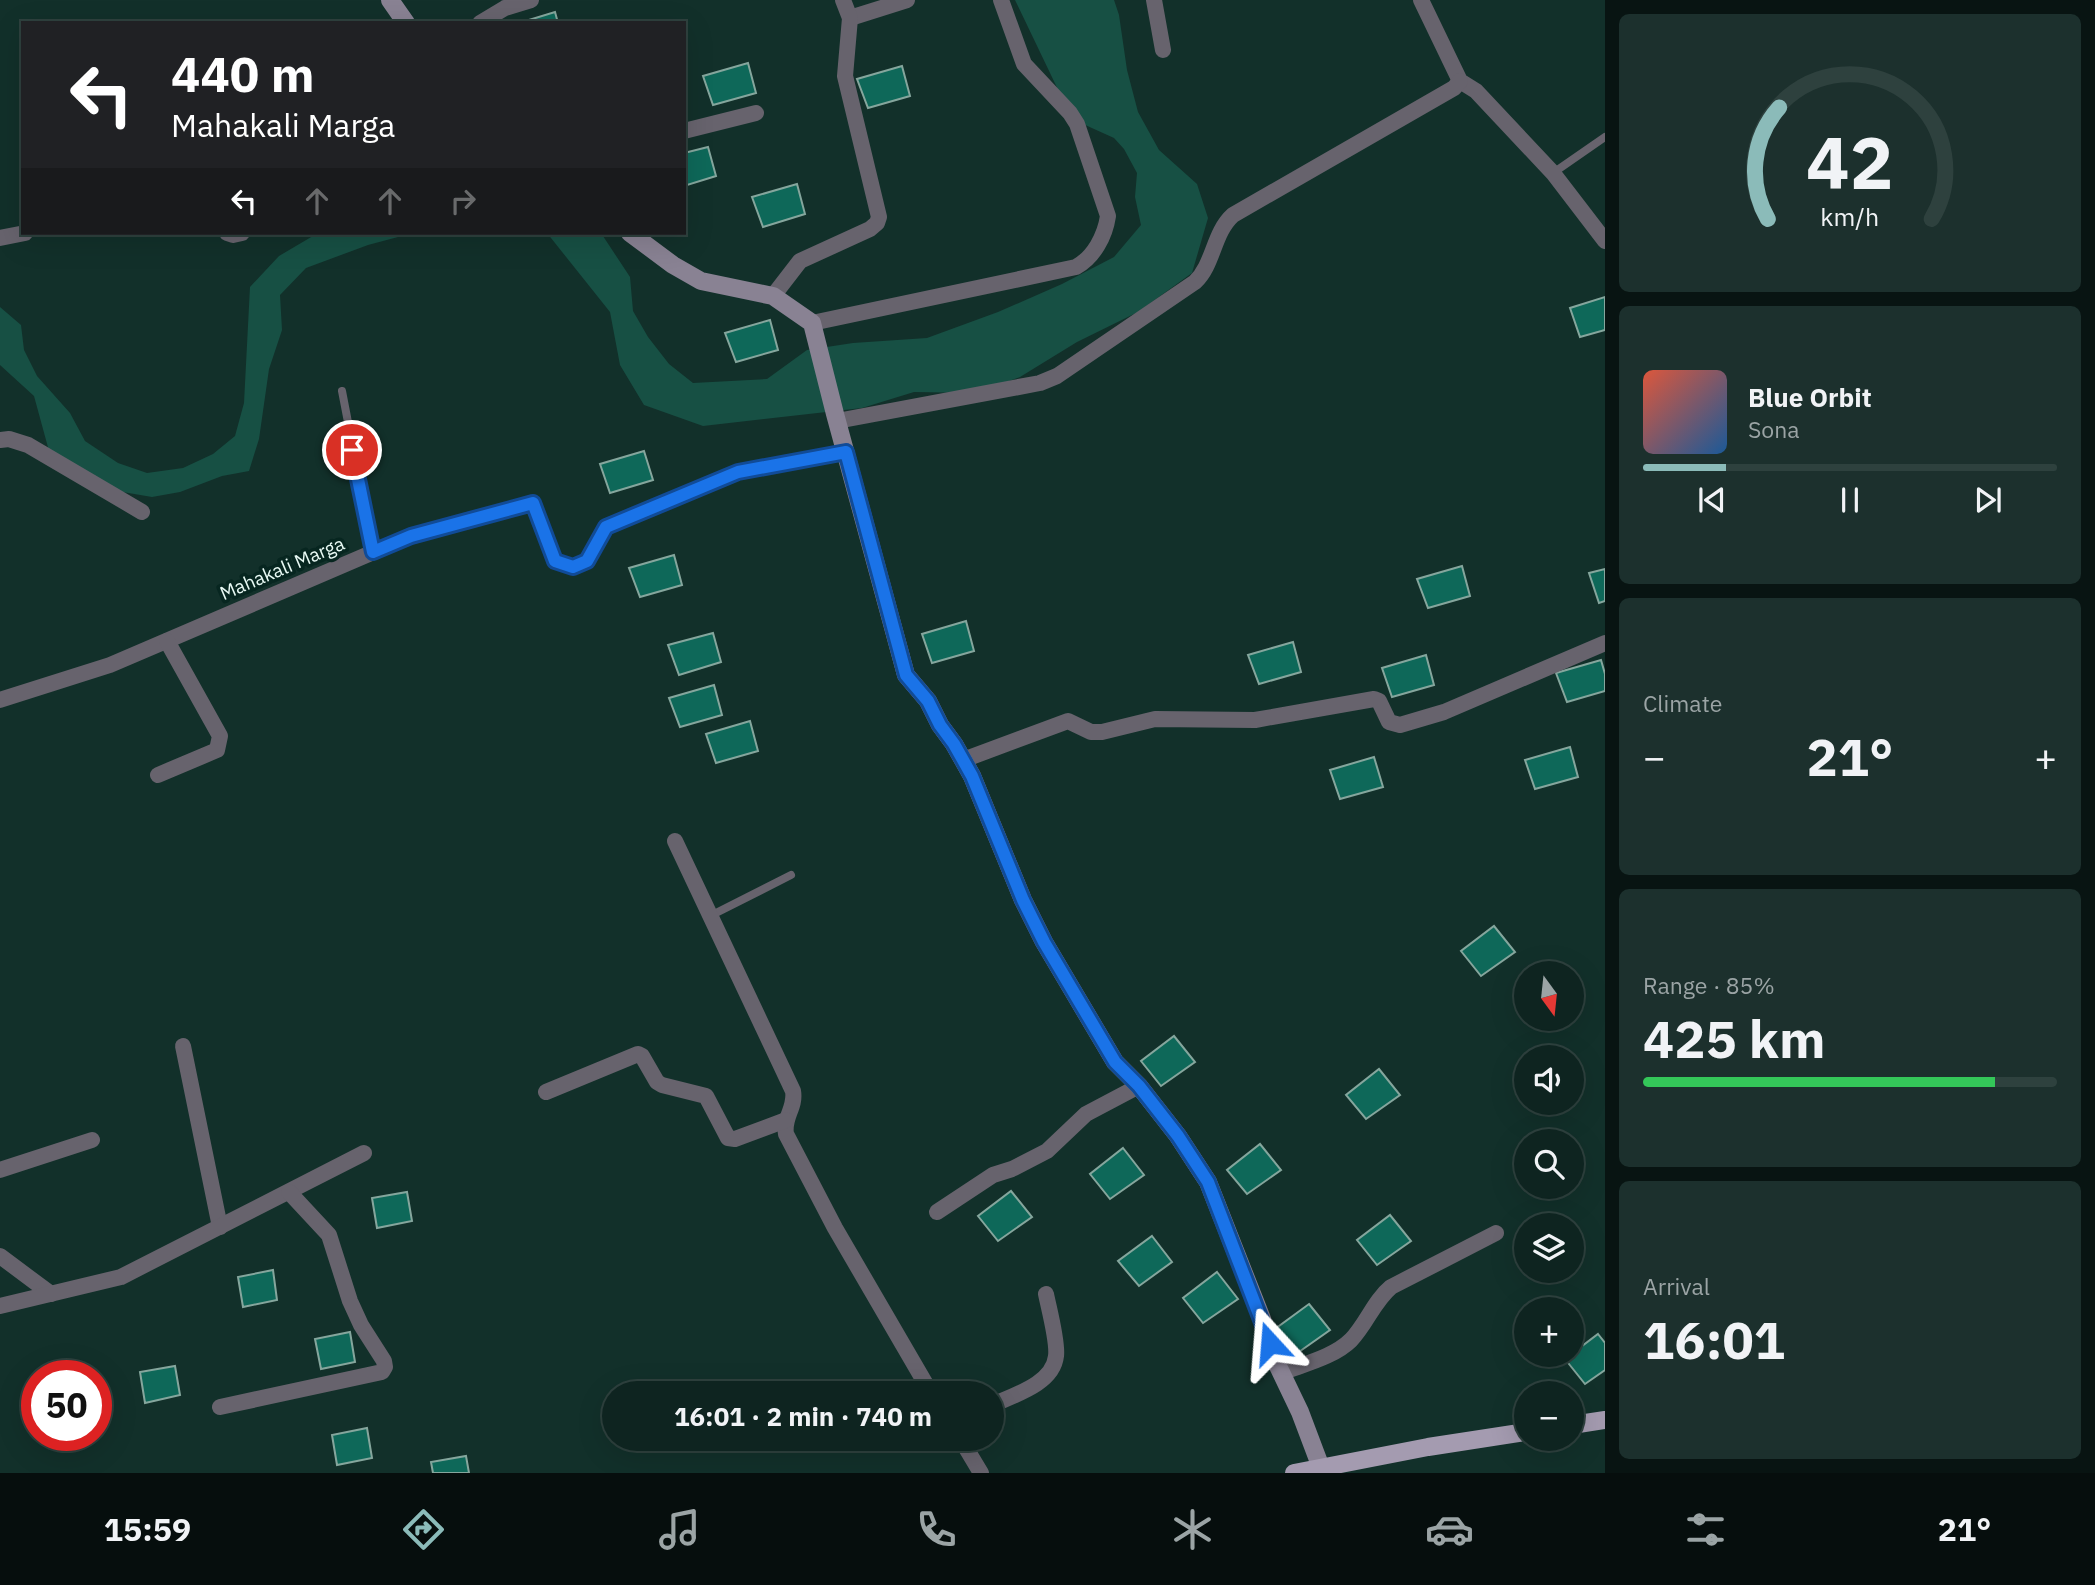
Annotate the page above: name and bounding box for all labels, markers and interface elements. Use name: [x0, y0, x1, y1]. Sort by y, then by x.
text: 440 m: [171, 42, 315, 105]
icon: left: [56, 49, 147, 140]
text: Mahakali Marga: [171, 104, 395, 146]
text: 42: [1806, 114, 1894, 209]
icon: left: [225, 182, 263, 220]
icon: ahead: [298, 182, 336, 220]
icon: ahead: [371, 182, 409, 220]
icon: right: [444, 182, 482, 220]
text: km/h: [1821, 200, 1879, 233]
text: Blue Orbit: [1748, 380, 1872, 414]
text: Sona: [1748, 414, 1800, 444]
pin: [322, 420, 382, 480]
icon: arrive: [333, 431, 371, 469]
icon: previous: [1693, 481, 1731, 519]
icon: pause: [1831, 481, 1869, 519]
icon: next: [1969, 481, 2007, 519]
street label: Mahakali Marga: [216, 531, 348, 605]
text: Climate: [1643, 688, 1722, 718]
text: 21°: [1807, 723, 1893, 790]
text: −: [1643, 732, 1666, 781]
text: +: [2034, 732, 2057, 781]
north arrow: [1514, 961, 1584, 1031]
map controls: [1514, 961, 1584, 1451]
text: Range · 85%: [1643, 970, 1775, 1000]
text: 425 km: [1643, 1005, 1825, 1072]
button: sound: [1514, 1045, 1584, 1115]
button: search: [1514, 1129, 1584, 1199]
button: layers: [1514, 1213, 1584, 1283]
text: Arrival: [1643, 1271, 1710, 1301]
button: +: [1514, 1297, 1584, 1367]
position arrow: [1233, 1306, 1307, 1380]
text: 16:01: [1643, 1306, 1785, 1373]
speed limit sign: 50: [21, 1360, 112, 1451]
button: −: [1514, 1381, 1584, 1451]
text: 16:01 · 2 min · 740 m: [674, 1399, 932, 1433]
icon: directions: [399, 1505, 448, 1554]
icon: music: [655, 1505, 704, 1554]
icon: phone: [912, 1505, 961, 1554]
icon: climate: [1168, 1505, 1217, 1554]
icon: car: [1425, 1505, 1474, 1554]
icon: filters: [1681, 1505, 1730, 1554]
text: 15:59: [104, 1508, 191, 1550]
text: 21°: [1938, 1508, 1991, 1550]

